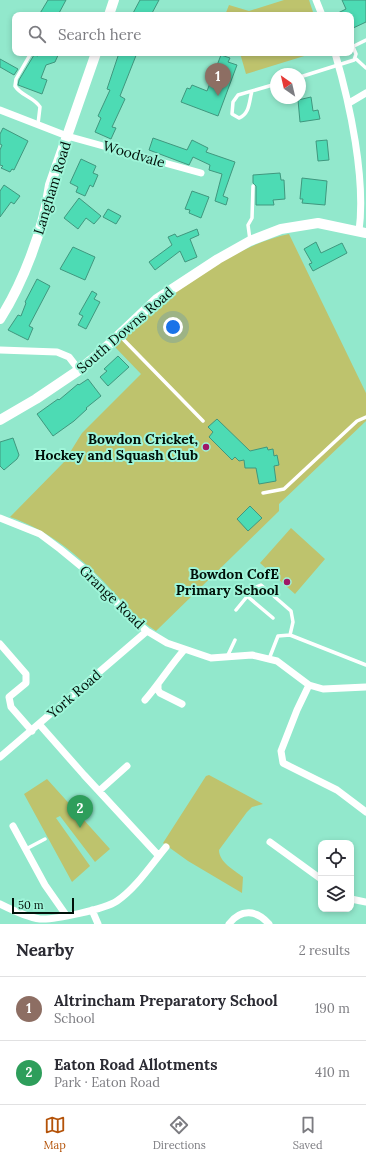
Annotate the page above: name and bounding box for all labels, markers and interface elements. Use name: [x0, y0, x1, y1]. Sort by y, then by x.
search box: [12, 12, 354, 56]
icon: search: [26, 23, 48, 45]
text: Search here: [58, 25, 141, 44]
pin: 1: [205, 63, 231, 96]
north arrow: [270, 68, 306, 104]
street label: Woodvale: [101, 137, 167, 172]
street label: Langham Road: [29, 139, 75, 237]
street label: South Downs Road: [73, 283, 177, 377]
your location: [163, 317, 183, 337]
place label: Bowdon Cricket, Hockey and Squash Club: [35, 430, 198, 464]
marker: Bowdon Cricket, Hockey and Squash Club: [201, 442, 211, 452]
street label: Grange Road: [76, 561, 148, 633]
place label: Bowdon CofE Primary School: [176, 565, 280, 599]
marker: Bowdon CofE Primary School: [282, 577, 292, 587]
street label: York Road: [43, 666, 105, 723]
pin: 2: [67, 795, 93, 828]
map controls: [318, 840, 354, 912]
button: locate: [318, 840, 354, 876]
button: layers: [318, 876, 354, 912]
scale bar: [12, 896, 74, 915]
text: 50 m: [18, 898, 44, 912]
text: Nearby: [16, 939, 74, 961]
text: 2 results: [299, 942, 350, 959]
text: Altrincham Preparatory School: [54, 991, 278, 1010]
text: 1: [26, 1000, 32, 1017]
text: 190 m: [315, 1000, 350, 1017]
text: School: [54, 1010, 95, 1027]
text: Eaton Road Allotments: [54, 1055, 218, 1074]
text: 2: [26, 1064, 32, 1081]
text: 410 m: [315, 1064, 350, 1081]
text: Park · Eaton Road: [54, 1074, 160, 1091]
tab: Map: [43, 1114, 66, 1152]
tab: Directions: [153, 1114, 206, 1152]
tab: Saved: [293, 1114, 323, 1152]

